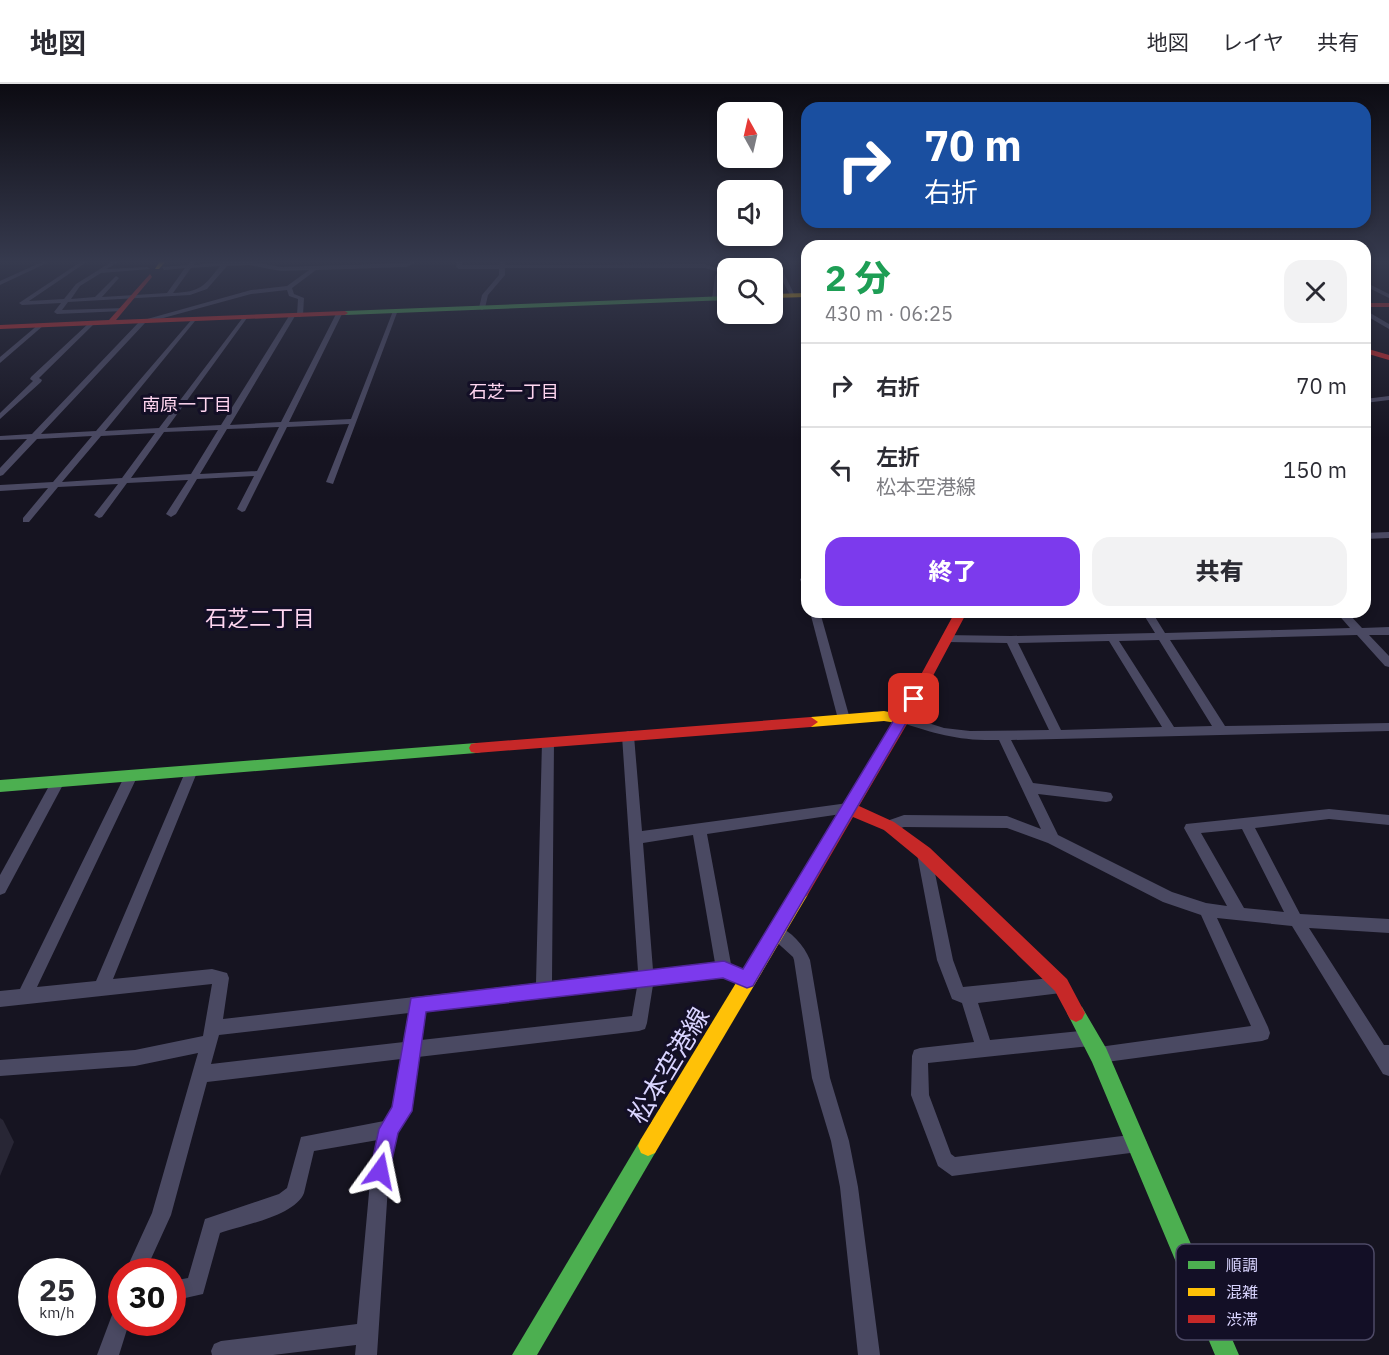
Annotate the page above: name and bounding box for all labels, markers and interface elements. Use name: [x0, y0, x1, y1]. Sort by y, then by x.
text: 地図: [30, 24, 86, 61]
text: 地図: [1147, 28, 1189, 56]
text: レイヤ: [1222, 28, 1284, 56]
text: 共有: [1317, 28, 1359, 56]
north arrow: [717, 102, 783, 168]
map controls: [717, 102, 783, 324]
text: 70 m: [924, 118, 1022, 173]
icon: right: [825, 126, 903, 204]
text: 右折: [924, 174, 978, 209]
button: sound: [717, 180, 783, 246]
text: 2 分: [825, 254, 891, 301]
button: search: [717, 258, 783, 324]
button: close: [1284, 260, 1347, 323]
text: 430 m · 06:25: [825, 300, 953, 327]
icon: right: [825, 369, 858, 402]
text: 70 m: [1296, 371, 1347, 400]
text: 右折: [876, 372, 920, 401]
district label: 石芝一丁目: [469, 380, 559, 403]
district label: 南原一丁目: [142, 393, 232, 416]
text: 左折: [876, 442, 920, 471]
icon: left: [825, 453, 858, 486]
text: 150 m: [1283, 455, 1347, 484]
text: 松本空港線: [876, 473, 976, 500]
button: 終了: [825, 537, 1080, 606]
button: 共有: [1092, 537, 1347, 606]
district label: 石芝二丁目: [205, 603, 315, 632]
pin: [888, 673, 939, 724]
icon: arrive: [897, 682, 930, 715]
street label: 松本空港線: [620, 1001, 716, 1129]
position arrow: [348, 1139, 412, 1203]
legend: [1176, 1244, 1374, 1340]
text: 順調: [1226, 1255, 1258, 1275]
speed limit sign: 30: [108, 1258, 186, 1336]
text: 25: [39, 1270, 75, 1309]
text: 混雑: [1226, 1282, 1258, 1302]
text: km/h: [39, 1303, 75, 1322]
text: 渋滞: [1226, 1309, 1258, 1329]

